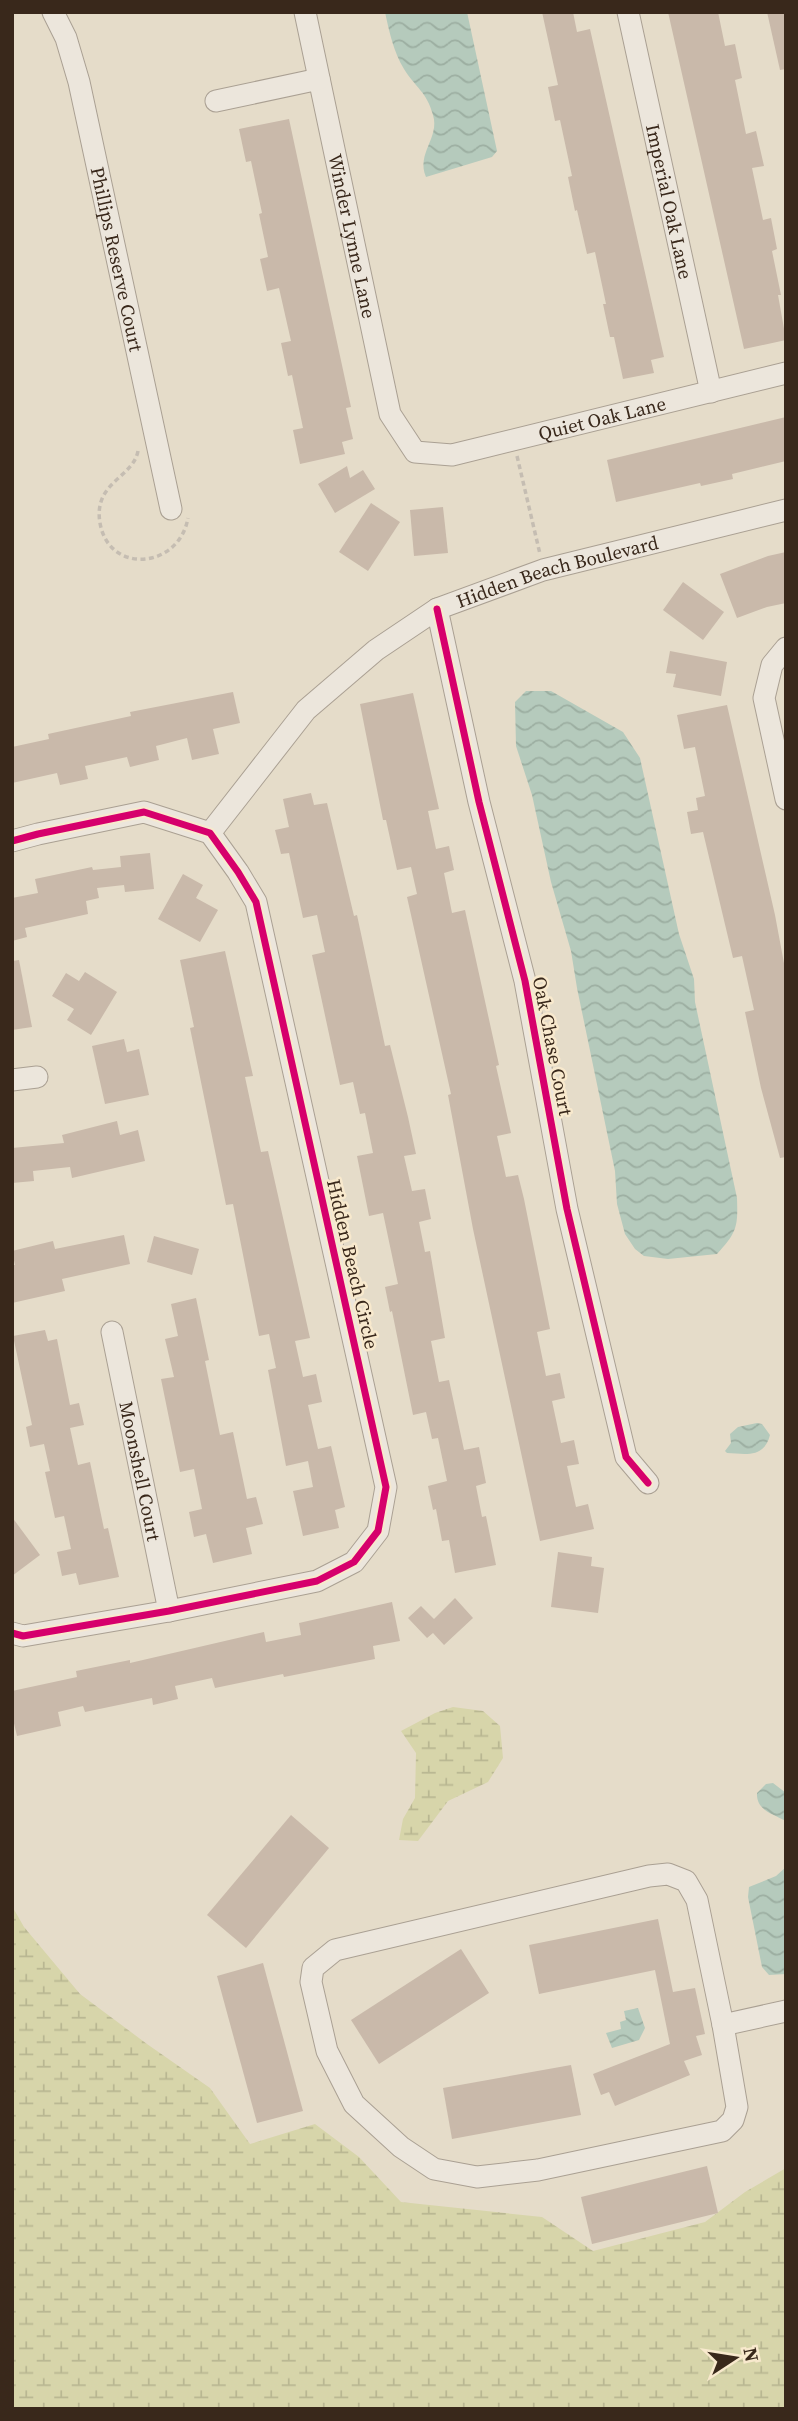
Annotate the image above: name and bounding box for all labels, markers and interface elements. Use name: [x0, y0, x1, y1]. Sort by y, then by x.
street label: Imperial Oak Lane: [640, 121, 699, 282]
street label: Winder Lynne Lane: [322, 151, 382, 321]
street label: Phillips Reserve Court: [85, 164, 150, 355]
street label: Quiet Oak Lane: [536, 390, 669, 446]
street label: Hidden Beach Boulevard: [453, 529, 661, 614]
street label: Oak Chase Court: [527, 974, 579, 1119]
street label: Hidden Beach Circle: [321, 1176, 385, 1352]
street label: Moonshell Court: [113, 1399, 168, 1544]
north arrow: [700, 2323, 770, 2393]
text: N: [737, 2345, 766, 2364]

